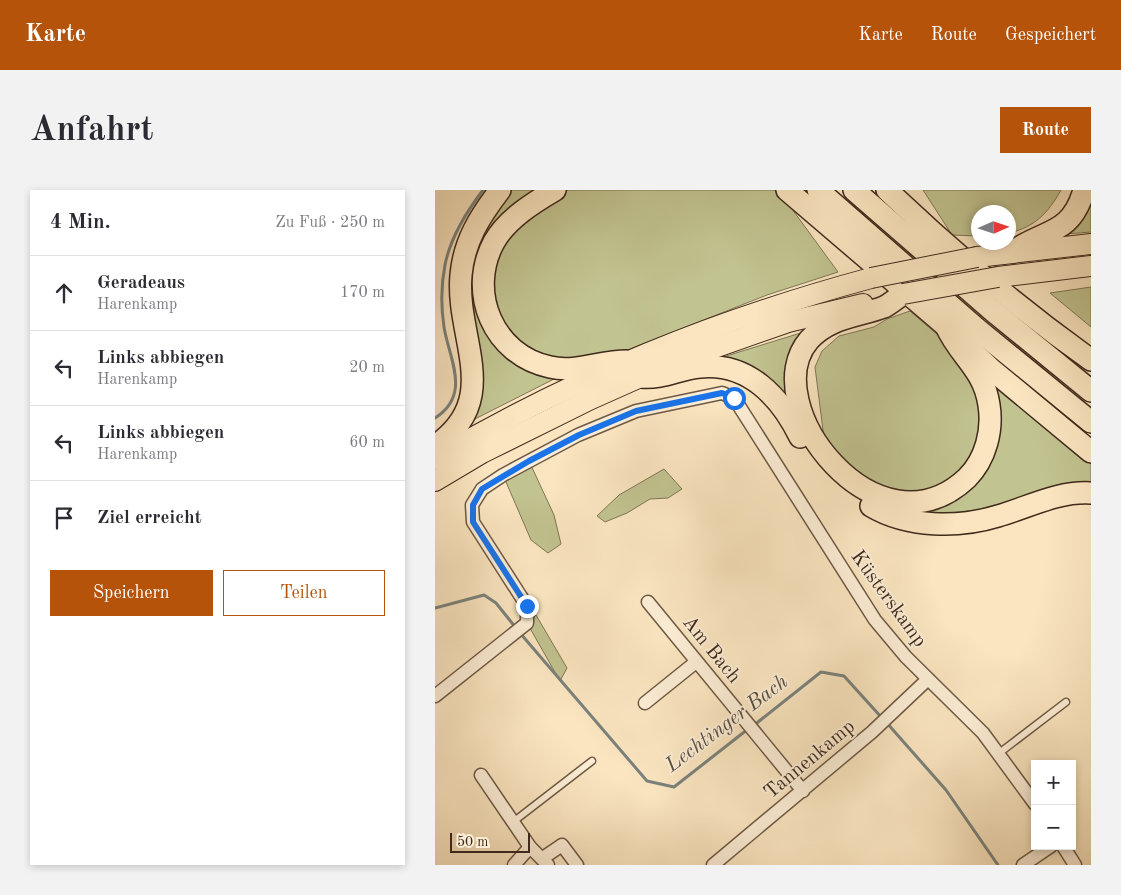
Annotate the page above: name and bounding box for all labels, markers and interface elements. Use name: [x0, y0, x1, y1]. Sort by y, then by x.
text: Karte: [25, 23, 86, 47]
text: Karte: [858, 26, 903, 44]
text: Route: [931, 26, 977, 44]
text: Gespeichert: [1005, 26, 1096, 44]
button: Route: [1000, 107, 1091, 153]
text: Anfahrt: [30, 113, 153, 148]
north arrow: [971, 205, 1016, 250]
text: 4 Min.: [50, 212, 111, 233]
text: Zu Fuß · 250 m: [275, 215, 385, 231]
text: Geradeaus: [97, 274, 185, 293]
icon: ahead: [50, 279, 78, 307]
text: 170 m: [340, 285, 385, 301]
text: Harenkamp: [97, 297, 177, 313]
text: Links abbiegen: [97, 349, 224, 368]
icon: left: [50, 354, 78, 382]
text: 20 m: [349, 360, 385, 376]
text: Harenkamp: [97, 372, 177, 388]
route start: [723, 387, 746, 410]
text: Links abbiegen: [97, 424, 224, 443]
icon: left: [50, 429, 78, 457]
text: 60 m: [349, 435, 385, 451]
text: Harenkamp: [97, 447, 177, 463]
icon: arrive: [50, 504, 78, 532]
text: Ziel erreicht: [97, 509, 202, 528]
street label: Küsterskamp: [846, 547, 930, 651]
button: Speichern: [50, 570, 213, 616]
button: Teilen: [223, 570, 385, 616]
route end: [516, 595, 539, 618]
street label: Am Bach: [678, 613, 744, 687]
water label: Lechtinger Bach: [661, 671, 792, 777]
street label: Tannenkamp: [761, 717, 859, 803]
map controls: [1031, 760, 1076, 850]
button: +: [1031, 760, 1076, 805]
button: −: [1031, 805, 1076, 850]
scale bar: [450, 830, 530, 853]
text: 50 m: [457, 835, 488, 849]

